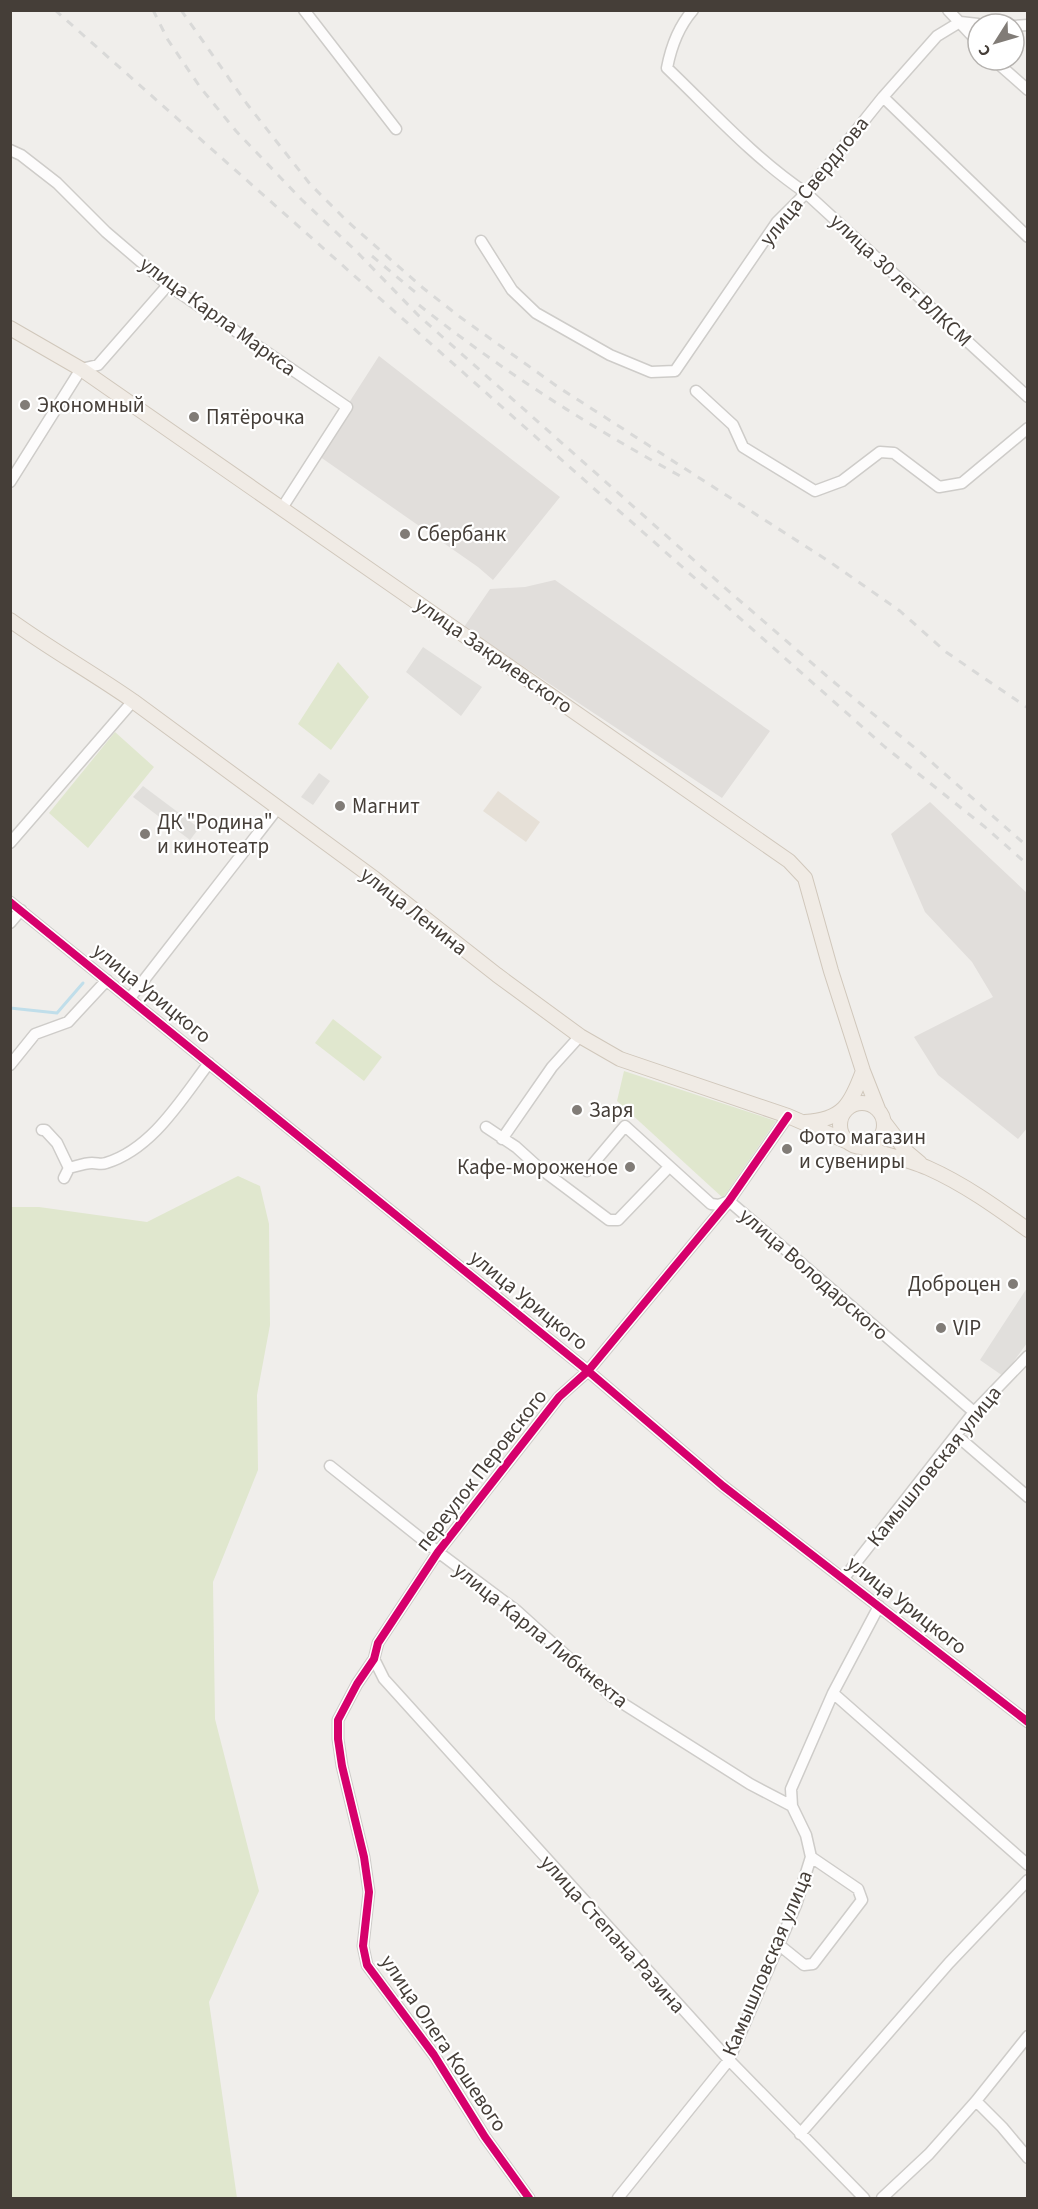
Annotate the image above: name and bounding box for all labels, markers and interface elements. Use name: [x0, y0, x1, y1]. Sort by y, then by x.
north arrow: [966, 12, 1026, 72]
text: С: [973, 40, 996, 61]
street label: улица Свердлова: [752, 110, 876, 252]
street label: улица 30 лет ВЛКСМ: [823, 206, 979, 354]
street label: улица Карла Маркса: [134, 249, 302, 383]
place label: Экономный: [37, 390, 145, 420]
marker: Экономный: [18, 398, 32, 412]
place label: Пятёрочка: [206, 402, 305, 432]
marker: Пятёрочка: [187, 410, 201, 424]
place label: Сбербанк: [417, 519, 507, 549]
marker: Сбербанк: [398, 527, 412, 541]
street label: улица Закриевского: [409, 589, 579, 721]
place label: Магнит: [352, 791, 420, 821]
marker: Магнит: [333, 799, 347, 813]
place label: ДК "Родина" и кинотеатр: [157, 807, 273, 861]
marker: ДК "Родина" и кинотеатр: [138, 827, 152, 841]
street label: улица Ленина: [354, 859, 474, 963]
street label: улица Урицкого: [86, 936, 218, 1050]
place label: Заря: [589, 1095, 634, 1125]
marker: Заря: [570, 1103, 584, 1117]
place label: Фото магазин и сувениры: [799, 1122, 926, 1176]
marker: Фото магазин и сувениры: [780, 1142, 794, 1156]
place label: Кафе-мороженое: [457, 1152, 618, 1182]
marker: Кафе-мороженое: [623, 1160, 637, 1174]
street label: улица Володарского: [733, 1201, 895, 1347]
street label: улица Урицкого: [463, 1243, 595, 1357]
place label: Доброцен: [908, 1269, 1001, 1299]
marker: Доброцен: [1006, 1277, 1020, 1291]
place label: VIP: [953, 1313, 981, 1343]
marker: VIP: [934, 1321, 948, 1335]
street label: Камышловская улица: [860, 1379, 1008, 1553]
street label: переулок Перовского: [408, 1382, 554, 1558]
street label: улица Урицкого: [841, 1548, 973, 1662]
street label: улица Карла Либкнехта: [447, 1555, 635, 1715]
street label: улица Степана Разина: [533, 1848, 693, 2020]
street label: Камышловская улица: [714, 1865, 820, 2061]
street label: улица Олега Кошевого: [373, 1948, 515, 2138]

